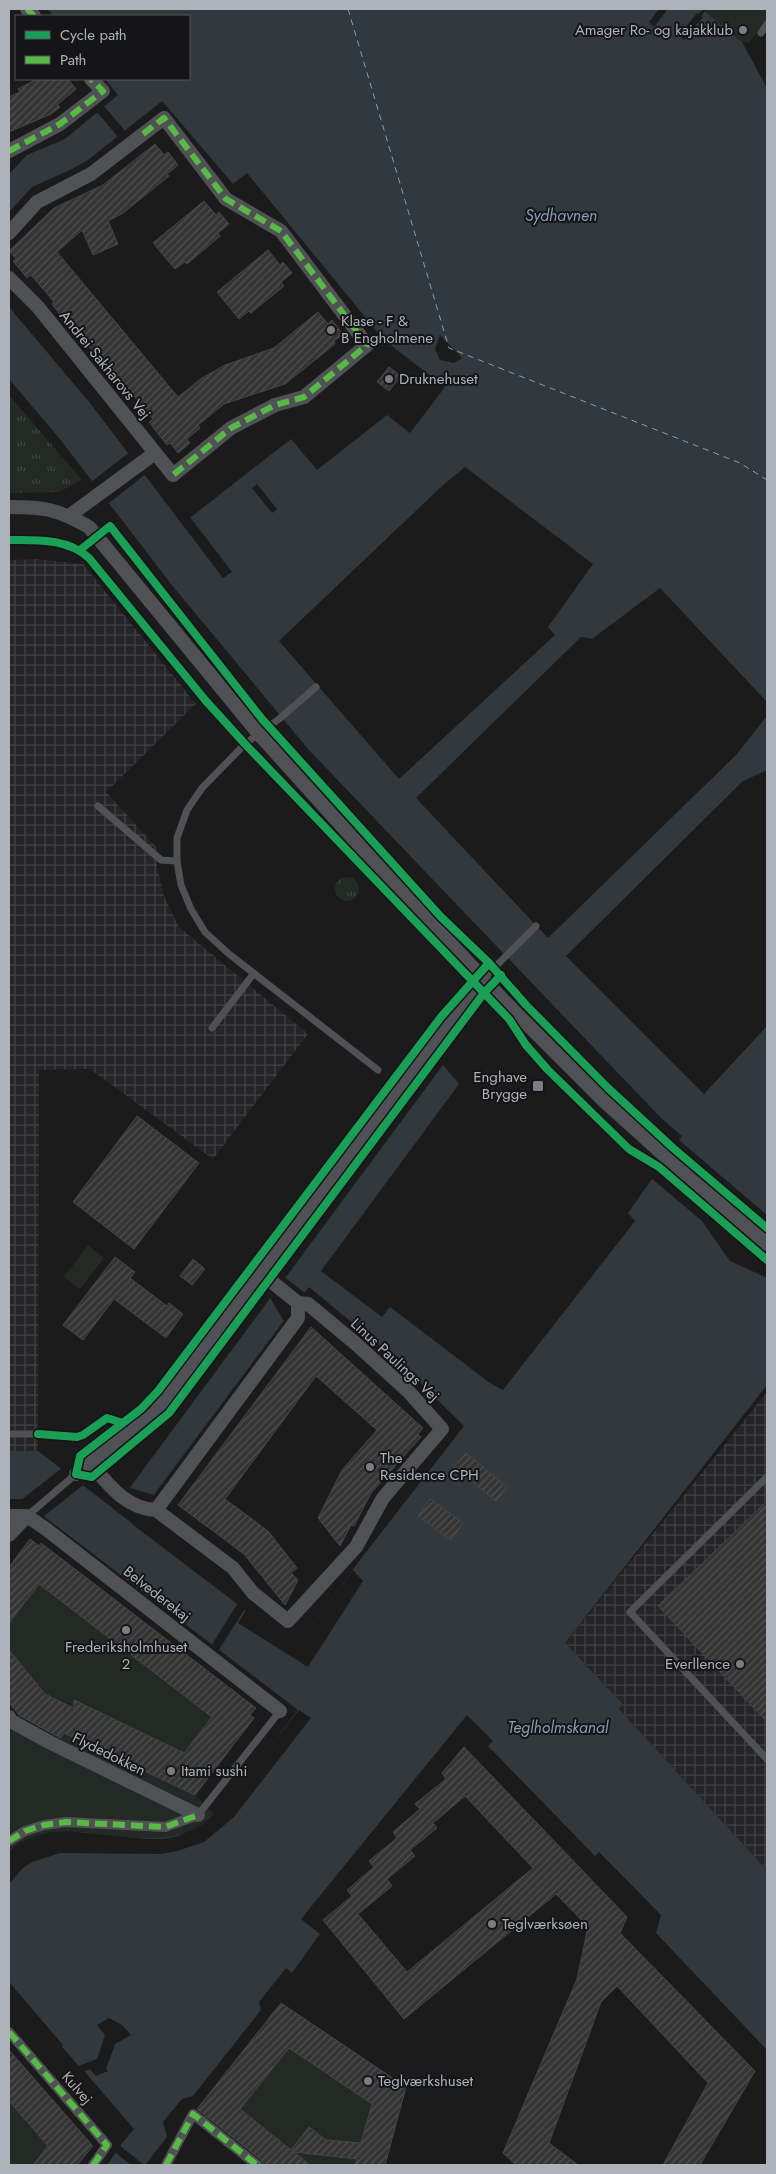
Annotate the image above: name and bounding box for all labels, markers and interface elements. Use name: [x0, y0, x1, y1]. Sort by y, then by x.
legend: [15, 15, 190, 80]
place label: Amager Ro- og kajakklub: [575, 19, 733, 41]
text: Cycle path: [60, 24, 127, 46]
marker: Amager Ro- og kajakklub: [737, 24, 749, 36]
text: Path: [60, 49, 86, 71]
water label: Sydhavnen: [525, 204, 597, 227]
street label: Andrei Sakharovs Vej: [54, 306, 156, 424]
place label: Klase - F & B Engholmene: [341, 310, 433, 349]
marker: Klase - F & B Engholmene: [325, 324, 337, 336]
place label: Druknehuset: [399, 368, 478, 390]
marker: Druknehuset: [383, 373, 395, 385]
place label: Enghave Brygge: [473, 1066, 527, 1105]
marker: Enghave Brygge: [531, 1079, 545, 1093]
street label: Linus Paulings Vej: [346, 1313, 444, 1407]
place label: The Residence CPH: [380, 1447, 479, 1486]
marker: The Residence CPH: [364, 1461, 376, 1473]
street label: Belvederekaj: [119, 1561, 195, 1627]
marker: Frederiksholmhuset 2: [120, 1624, 132, 1636]
place label: Frederiksholmhuset 2: [65, 1636, 187, 1675]
place label: Everllence: [665, 1653, 730, 1675]
marker: Everllence: [734, 1658, 746, 1670]
water label: Teglholmskanal: [508, 1716, 610, 1739]
street label: Flydedokken: [69, 1727, 149, 1781]
place label: Itami sushi: [181, 1760, 247, 1782]
marker: Itami sushi: [165, 1765, 177, 1777]
place label: Teglværksøen: [502, 1913, 588, 1935]
marker: Teglværksøen: [486, 1918, 498, 1930]
street label: Kulvej: [56, 2067, 98, 2109]
place label: Teglværkshuset: [378, 2070, 473, 2092]
marker: Teglværkshuset: [362, 2075, 374, 2087]

